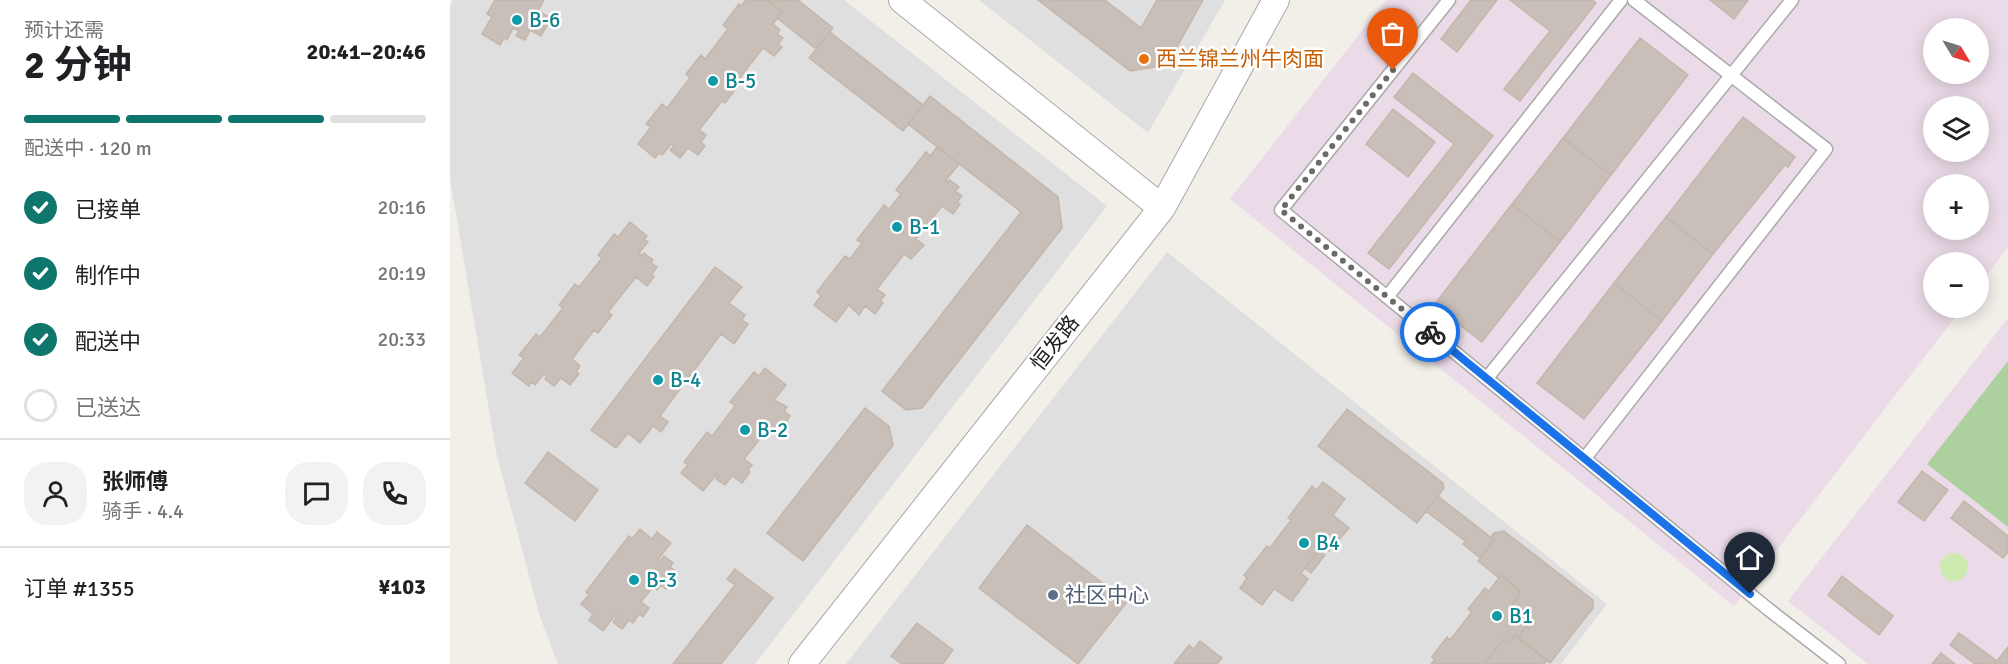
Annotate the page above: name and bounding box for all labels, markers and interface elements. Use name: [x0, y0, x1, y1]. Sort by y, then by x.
place label: B-6: [529, 7, 560, 33]
pin: [1367, 8, 1418, 70]
marker: B-6: [510, 13, 524, 27]
icon: bag: [1376, 17, 1409, 50]
text: 预计还需: [24, 18, 104, 43]
north arrow: [1923, 18, 1989, 84]
map controls: [1923, 18, 1989, 318]
text: 20:41–20:46: [307, 38, 426, 65]
text: 2 分钟: [24, 41, 132, 89]
place label: 西兰锦兰州牛肉面: [1156, 46, 1324, 72]
marker: 西兰锦兰州牛肉面: [1137, 52, 1151, 66]
place label: B-5: [725, 68, 756, 94]
marker: B-5: [706, 74, 720, 88]
button: layers: [1923, 96, 1989, 162]
text: 配送中 · 120 m: [24, 136, 152, 161]
button: +: [1923, 174, 1989, 240]
icon: check: [24, 191, 57, 224]
text: 20:16: [377, 195, 426, 220]
text: 已接单: [75, 196, 141, 223]
place label: B-1: [909, 214, 940, 240]
marker: B-1: [890, 220, 904, 234]
button: −: [1923, 252, 1989, 318]
icon: check: [24, 257, 57, 290]
text: 20:19: [377, 261, 426, 286]
text: 制作中: [75, 262, 141, 289]
courier: [1400, 302, 1460, 362]
street label: 恒发路: [1025, 310, 1085, 376]
icon: bike: [1414, 316, 1447, 349]
icon: check: [24, 323, 57, 356]
text: 20:33: [377, 327, 426, 352]
text: 配送中: [75, 328, 141, 355]
place label: B-4: [670, 367, 701, 393]
marker: B-4: [651, 373, 665, 387]
text: 已送达: [75, 394, 141, 421]
place label: B-2: [757, 417, 788, 443]
marker: B-2: [738, 423, 752, 437]
button: person: [24, 462, 87, 525]
button: chat: [285, 462, 348, 525]
button: phone: [363, 462, 426, 525]
text: 张师傅: [102, 468, 168, 495]
text: 骑手 · 4.4: [102, 499, 184, 524]
place label: B4: [1316, 530, 1340, 556]
pin: [1724, 532, 1775, 594]
marker: B4: [1297, 536, 1311, 550]
icon: home: [1733, 541, 1766, 574]
place label: B-3: [646, 567, 677, 593]
text: ¥103: [378, 573, 426, 600]
marker: B-3: [627, 573, 641, 587]
text: 订单 #1355: [24, 575, 135, 602]
place label: 社区中心: [1065, 582, 1149, 608]
marker: 社区中心: [1046, 588, 1060, 602]
place label: B1: [1509, 603, 1533, 629]
marker: B1: [1490, 609, 1504, 623]

